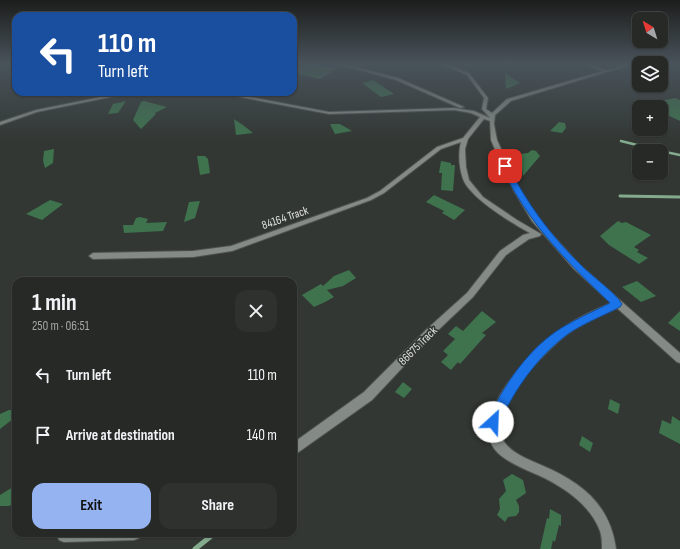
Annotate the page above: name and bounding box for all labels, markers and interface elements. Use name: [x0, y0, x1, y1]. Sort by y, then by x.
north arrow: [632, 12, 668, 48]
map controls: [632, 12, 668, 180]
text: 110 m: [98, 27, 156, 60]
icon: left: [32, 28, 84, 80]
button: layers: [632, 56, 668, 92]
text: Turn left: [98, 61, 149, 82]
button: +: [632, 100, 668, 136]
button: −: [632, 144, 668, 180]
pin: [488, 149, 522, 183]
icon: arrive: [494, 155, 516, 177]
street label: 84164 Track: [260, 203, 311, 233]
text: 1 min: [32, 288, 77, 317]
button: close: [235, 290, 277, 332]
text: 250 m · 06:51: [32, 318, 89, 334]
street label: 86675 Track: [396, 323, 441, 368]
icon: left: [32, 364, 54, 386]
text: Turn left: [66, 366, 111, 385]
text: 110 m: [248, 366, 277, 385]
position arrow: [472, 401, 514, 443]
icon: arrive: [32, 424, 54, 446]
text: Arrive at destination: [66, 426, 175, 445]
text: 140 m: [247, 426, 277, 445]
button: Exit: [32, 483, 151, 529]
button: Share: [159, 483, 277, 529]

